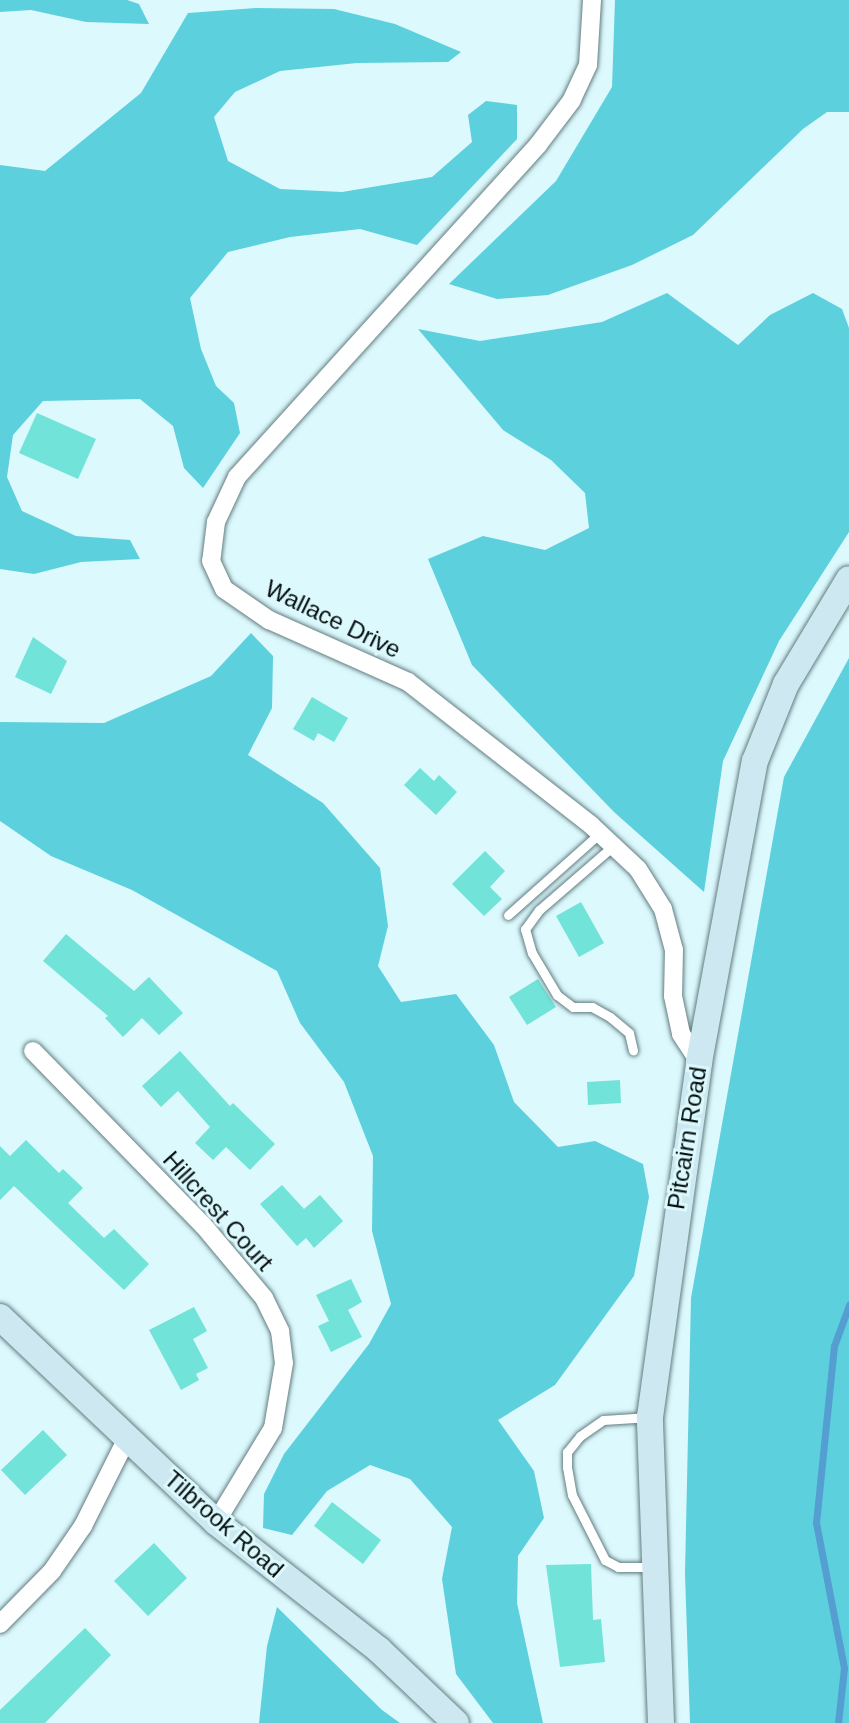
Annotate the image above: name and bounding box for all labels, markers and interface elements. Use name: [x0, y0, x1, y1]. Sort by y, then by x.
street label: Wallace Drive: [261, 574, 405, 664]
street label: Pitcairn Road: [662, 1065, 712, 1211]
street label: Hillcrest Court: [157, 1145, 279, 1277]
street label: Tilbrook Road: [159, 1464, 289, 1584]

